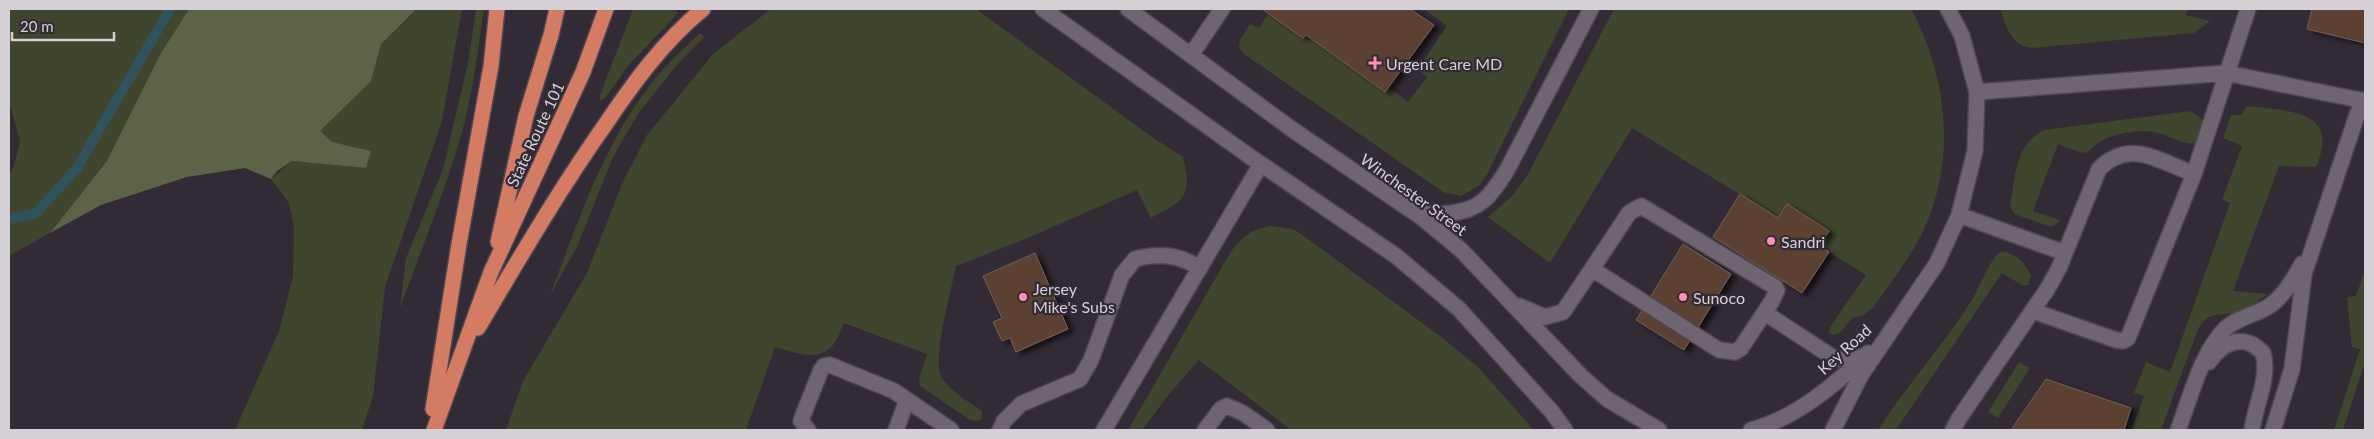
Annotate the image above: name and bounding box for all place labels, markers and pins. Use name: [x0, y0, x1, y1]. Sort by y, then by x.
place label: Urgent Care MD: [1386, 54, 1502, 73]
marker: Urgent Care MD: [1368, 56, 1382, 70]
place label: Sandri: [1781, 232, 1825, 251]
marker: Sandri: [1765, 235, 1777, 247]
place label: Jersey Mike's Subs: [1033, 279, 1115, 316]
place label: Sunoco: [1693, 288, 1745, 307]
marker: Jersey Mike's Subs: [1017, 291, 1029, 303]
marker: Sunoco: [1677, 291, 1689, 303]

